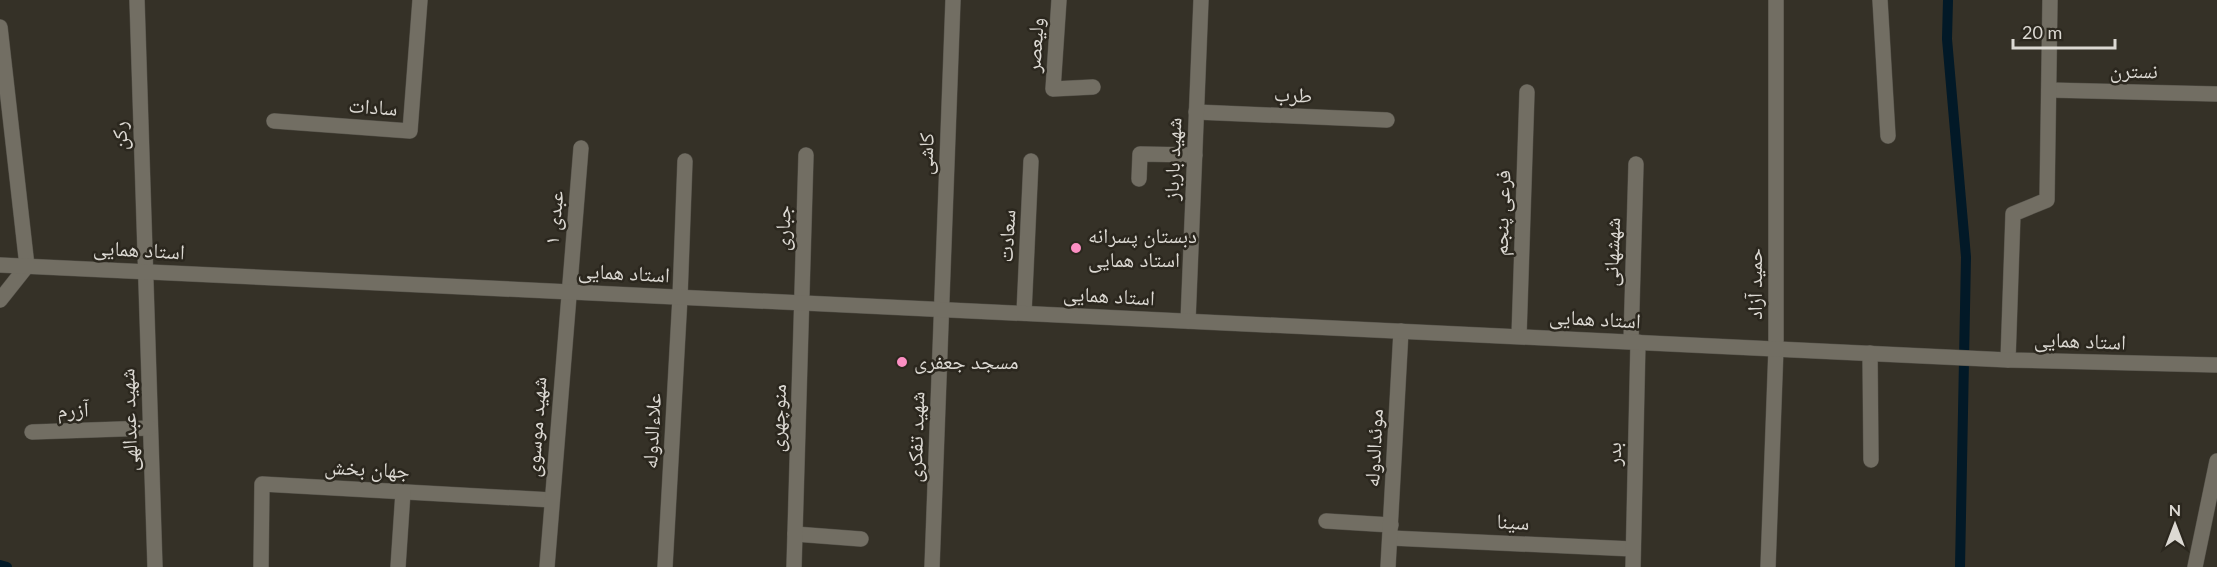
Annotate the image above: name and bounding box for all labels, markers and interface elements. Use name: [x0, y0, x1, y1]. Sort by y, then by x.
scale bar: [2013, 12, 2115, 50]
street label: ولیعصر: [1019, 16, 1048, 74]
text: 20 m: [2022, 21, 2062, 43]
street label: نسترن: [2110, 57, 2158, 83]
street label: طرب: [1273, 80, 1313, 108]
street label: سادات: [348, 91, 398, 120]
street label: شهید بارباز: [1158, 117, 1186, 202]
street label: رکن: [106, 121, 134, 151]
street label: کاشی: [911, 132, 940, 176]
street label: فرعی پنجم: [1487, 169, 1517, 257]
street label: عبدی ۱: [538, 189, 568, 246]
street label: جباری: [768, 205, 796, 251]
street label: سعادت: [992, 209, 1019, 263]
street label: شهشهانی: [1597, 217, 1626, 287]
place label: دبستان پسرانه استاد همایی: [1088, 222, 1197, 273]
street label: استاد همایی: [92, 234, 186, 265]
marker: دبستان پسرانه استاد همایی: [1069, 241, 1083, 255]
street label: حمید آزاد: [1741, 248, 1766, 320]
street label: استاد همایی: [577, 257, 671, 288]
street label: استاد همایی: [1062, 280, 1156, 311]
street label: استاد همایی: [1548, 303, 1642, 334]
street label: استاد همایی: [2034, 325, 2126, 356]
place label: مسجد جعفری: [914, 348, 1018, 374]
marker: مسجد جعفری: [895, 355, 909, 369]
street label: شهید عبدالهی: [113, 368, 144, 472]
street label: شهید موسوی: [519, 376, 551, 478]
street label: منوچهری: [763, 383, 791, 453]
street label: شهید تفکری: [900, 391, 930, 483]
street label: علاءالدوله: [636, 392, 665, 469]
street label: آزرم: [57, 395, 90, 425]
street label: موئدالدوله: [1358, 408, 1387, 488]
street label: بدر: [1600, 442, 1626, 467]
street label: جهان بخش: [324, 453, 410, 484]
north arrow: [2145, 495, 2205, 555]
text: N: [2169, 500, 2181, 519]
street label: سینا: [1496, 507, 1530, 534]

